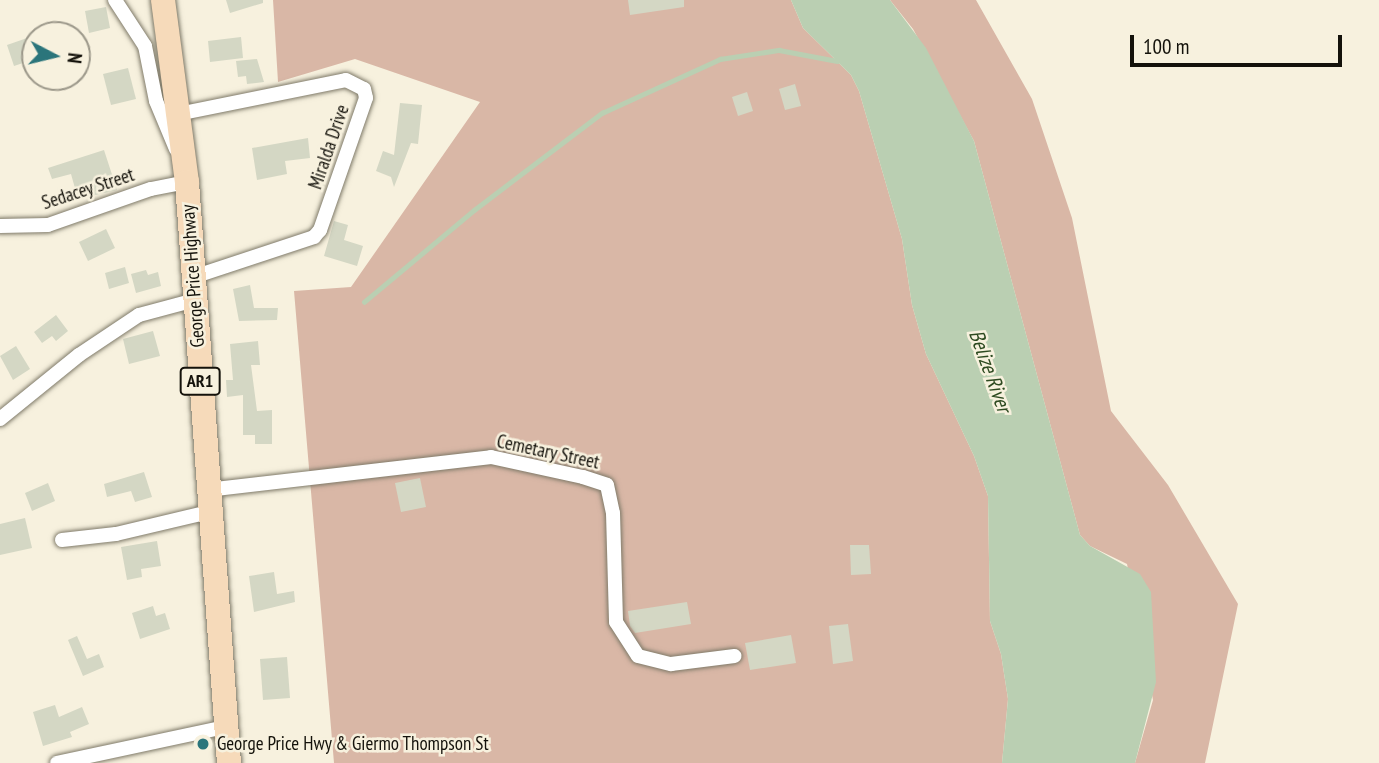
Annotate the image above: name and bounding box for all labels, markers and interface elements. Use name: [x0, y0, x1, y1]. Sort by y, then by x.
north arrow: [21, 21, 91, 91]
scale bar: [1134, 21, 1346, 65]
text: 100 m: [1143, 33, 1189, 60]
text: N: [62, 52, 87, 65]
street label: Miralda Drive: [304, 102, 354, 192]
street label: Sedacey Street: [39, 163, 137, 215]
street label: George Price Highway: [177, 204, 209, 348]
water label: Belize River: [964, 326, 1016, 416]
road number: AR1: [179, 366, 221, 396]
street label: Cemetary Street: [494, 430, 602, 474]
place label: George Price Hwy & Giermo Thompson St: [217, 733, 490, 755]
marker: George Price Hwy & Giermo Thompson St: [195, 736, 211, 752]

